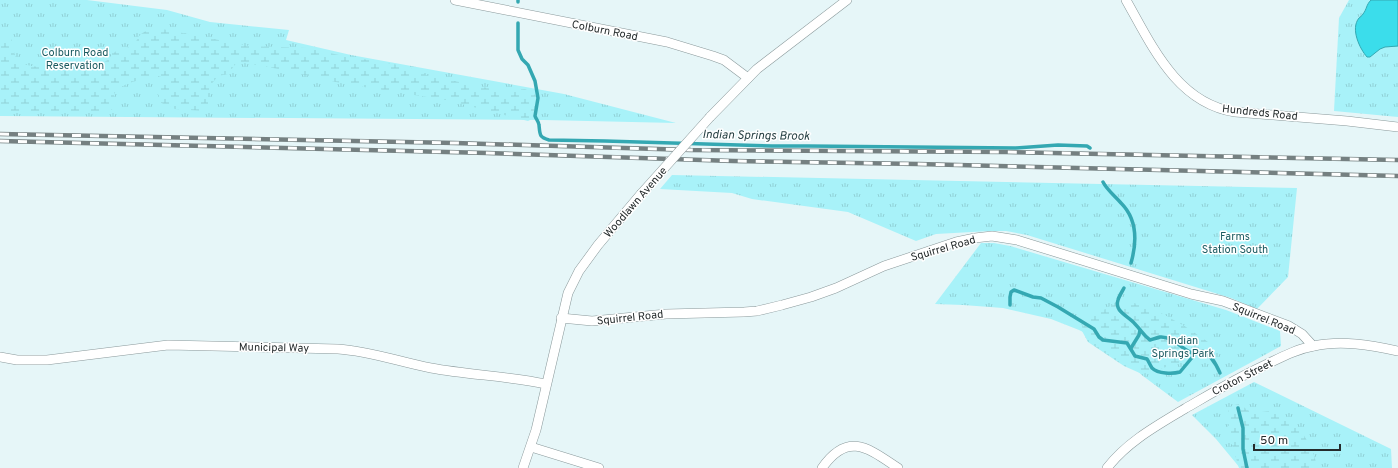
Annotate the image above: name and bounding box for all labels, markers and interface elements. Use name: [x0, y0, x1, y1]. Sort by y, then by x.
street label: Colburn Road: [571, 18, 639, 44]
park label: Colburn Road Reservation: [41, 46, 109, 73]
street label: Hundreds Road: [1221, 102, 1298, 124]
water label: Indian Springs Brook: [702, 127, 811, 145]
street label: Woodlawn Avenue: [601, 164, 670, 241]
park label: Farms Station South: [1202, 230, 1268, 257]
street label: Squirrel Road: [909, 233, 977, 265]
street label: Squirrel Road: [1230, 300, 1297, 338]
street label: Squirrel Road: [596, 308, 664, 328]
park label: Indian Springs Park: [1152, 334, 1215, 361]
street label: Municipal Way: [239, 340, 309, 356]
street label: Croton Street: [1210, 357, 1275, 399]
scale bar: [1254, 426, 1340, 452]
text: 50 m: [1260, 433, 1288, 449]

